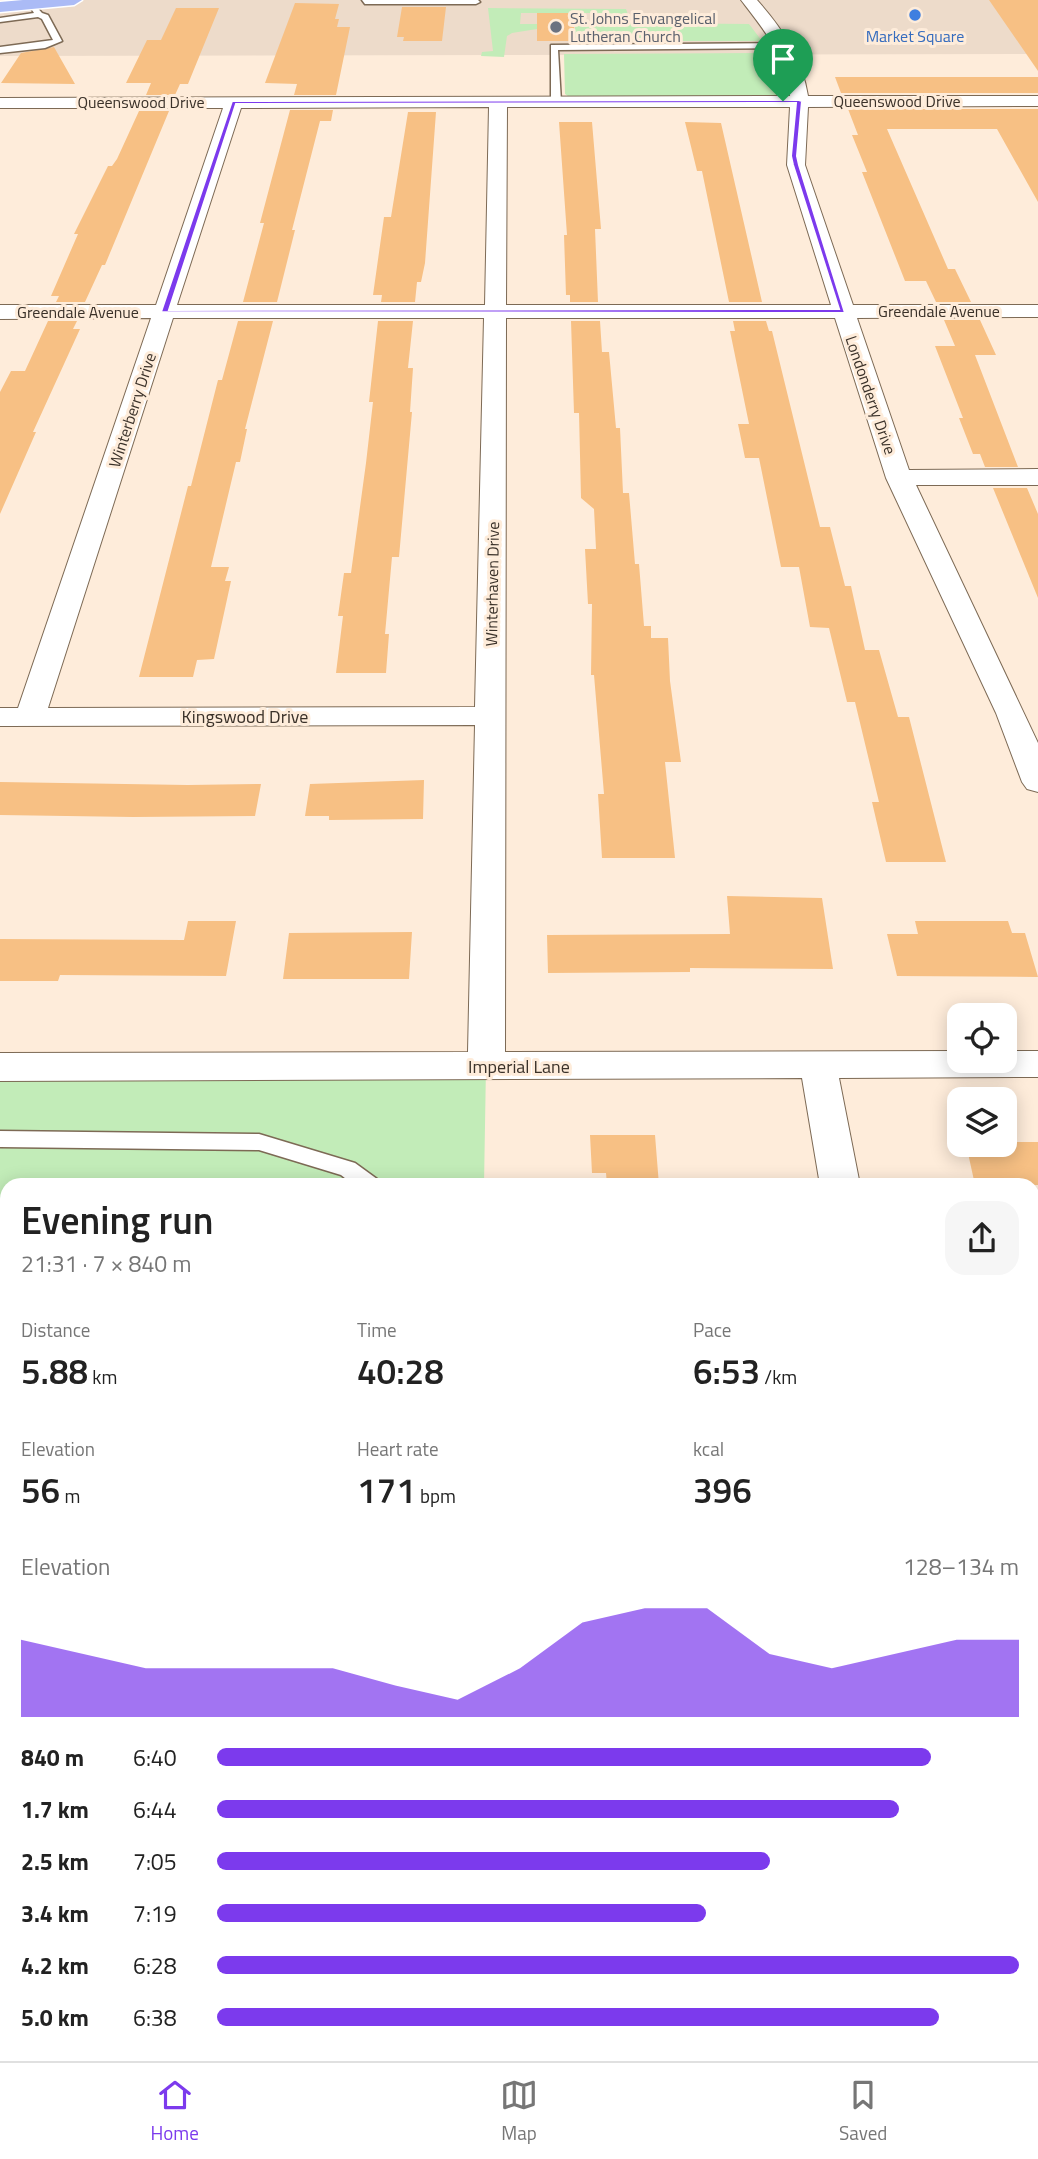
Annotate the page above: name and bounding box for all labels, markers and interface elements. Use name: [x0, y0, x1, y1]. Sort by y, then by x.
place label: St. Johns Envangelical Lutheran Church: [570, 6, 716, 48]
marker: Market Square: [907, 7, 923, 23]
marker: St. Johns Envangelical Lutheran Church: [548, 19, 564, 35]
place label: Market Square: [866, 24, 964, 48]
pin: [753, 29, 813, 101]
icon: arrive: [764, 40, 802, 78]
street label: Queenswood Drive: [833, 89, 961, 113]
street label: Queenswood Drive: [77, 90, 205, 114]
street label: Greendale Avenue: [878, 299, 1000, 323]
street label: Greendale Avenue: [17, 300, 139, 324]
street label: Londonderry Drive: [839, 332, 903, 458]
street label: Winterberry Drive: [102, 350, 162, 470]
street label: Winterhaven Drive: [479, 521, 505, 647]
street label: Kingswood Drive: [182, 703, 308, 730]
map controls: [947, 1003, 1017, 1157]
button: locate: [947, 1003, 1017, 1073]
street label: Imperial Lane: [468, 1053, 570, 1080]
button: layers: [947, 1087, 1017, 1157]
text: Evening run: [21, 1191, 214, 1249]
button: share: [945, 1201, 1019, 1275]
text: 21:31 · 7 × 840 m: [21, 1246, 191, 1281]
text: Distance: [21, 1315, 90, 1344]
text: Time: [357, 1315, 397, 1344]
text: Pace: [693, 1315, 731, 1344]
text: 5.88: [21, 1344, 88, 1398]
text: 40:28: [357, 1344, 444, 1398]
text: 6:53: [693, 1344, 760, 1398]
text: km: [88, 1362, 117, 1391]
text: /km: [760, 1362, 797, 1391]
text: Elevation: [21, 1434, 95, 1463]
text: Heart rate: [357, 1434, 439, 1463]
text: kcal: [693, 1434, 724, 1463]
text: 56: [21, 1463, 60, 1517]
text: 171: [357, 1463, 416, 1517]
text: 396: [693, 1463, 752, 1517]
text: m: [60, 1481, 80, 1510]
text: bpm: [416, 1481, 456, 1510]
text: Elevation: [21, 1549, 110, 1584]
text: 128–134 m: [903, 1549, 1019, 1584]
text: 840 m: [21, 1740, 84, 1775]
text: 6:40: [133, 1740, 177, 1775]
text: 1.7 km: [21, 1792, 89, 1827]
text: 6:44: [133, 1792, 177, 1827]
text: 2.5 km: [21, 1844, 89, 1879]
text: 7:05: [133, 1844, 177, 1879]
text: 3.4 km: [21, 1896, 89, 1931]
text: 7:19: [133, 1896, 177, 1931]
text: 4.2 km: [21, 1948, 89, 1983]
text: 6:28: [133, 1948, 177, 1983]
text: 5.0 km: [21, 2000, 89, 2035]
text: 6:38: [133, 2000, 177, 2035]
tab: Home: [151, 2076, 199, 2147]
tab: Map: [500, 2076, 538, 2147]
tab: Saved: [839, 2076, 887, 2147]

